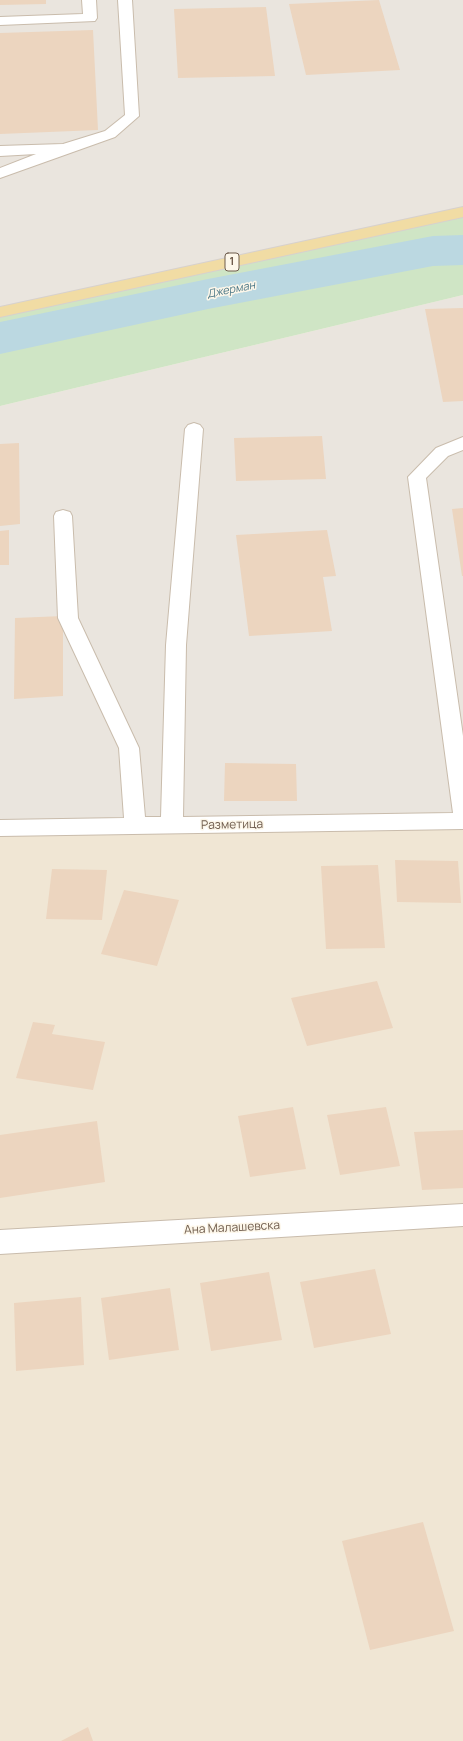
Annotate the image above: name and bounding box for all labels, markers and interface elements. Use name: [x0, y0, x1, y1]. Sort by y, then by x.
road number: 1: [225, 253, 239, 271]
water label: Джерман: [206, 279, 256, 301]
street label: Разметица: [201, 817, 263, 833]
street label: Ана Малашевска: [184, 1218, 280, 1238]

